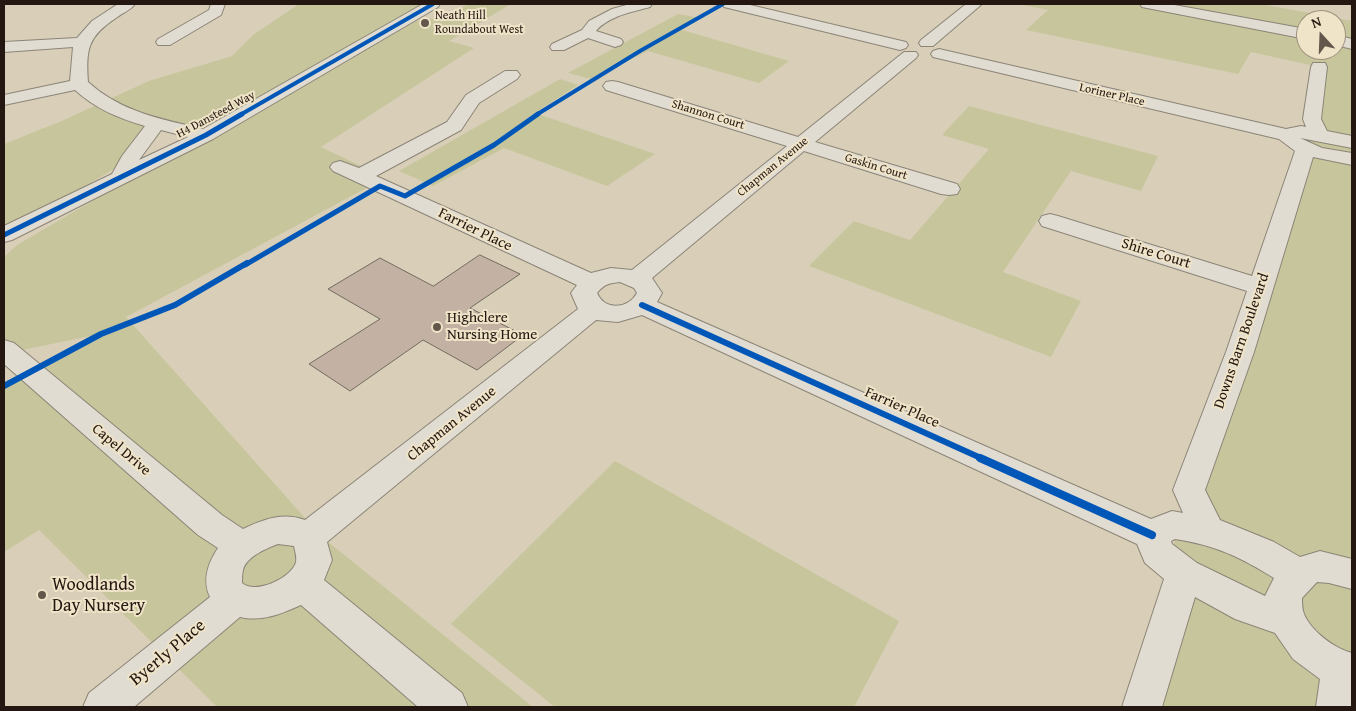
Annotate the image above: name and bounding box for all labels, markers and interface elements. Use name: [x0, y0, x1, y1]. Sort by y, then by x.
place label: Neath Hill Roundabout West: [435, 9, 523, 37]
north arrow: [1296, 10, 1346, 60]
text: N: [1308, 11, 1324, 33]
marker: Neath Hill Roundabout West: [419, 17, 431, 29]
street label: Loriner Place: [1078, 80, 1146, 110]
street label: H4 Dansteed Way: [174, 88, 258, 142]
street label: Shannon Court: [670, 97, 746, 133]
street label: Chapman Avenue: [735, 134, 811, 200]
street label: Gaskin Court: [843, 151, 909, 183]
street label: Farrier Place: [435, 204, 515, 256]
street label: Shire Court: [1119, 235, 1193, 273]
street label: Downs Barn Boulevard: [1210, 271, 1274, 411]
place label: Highclere Nursing Home: [447, 309, 537, 344]
marker: Highclere Nursing Home: [431, 321, 443, 333]
street label: Chapman Avenue: [404, 383, 500, 465]
street label: Farrier Place: [862, 384, 942, 432]
street label: Capel Drive: [88, 420, 154, 480]
place label: Woodlands Day Nursery: [52, 574, 145, 616]
marker: Woodlands Day Nursery: [36, 589, 48, 601]
street label: Byerly Place: [126, 615, 210, 691]

